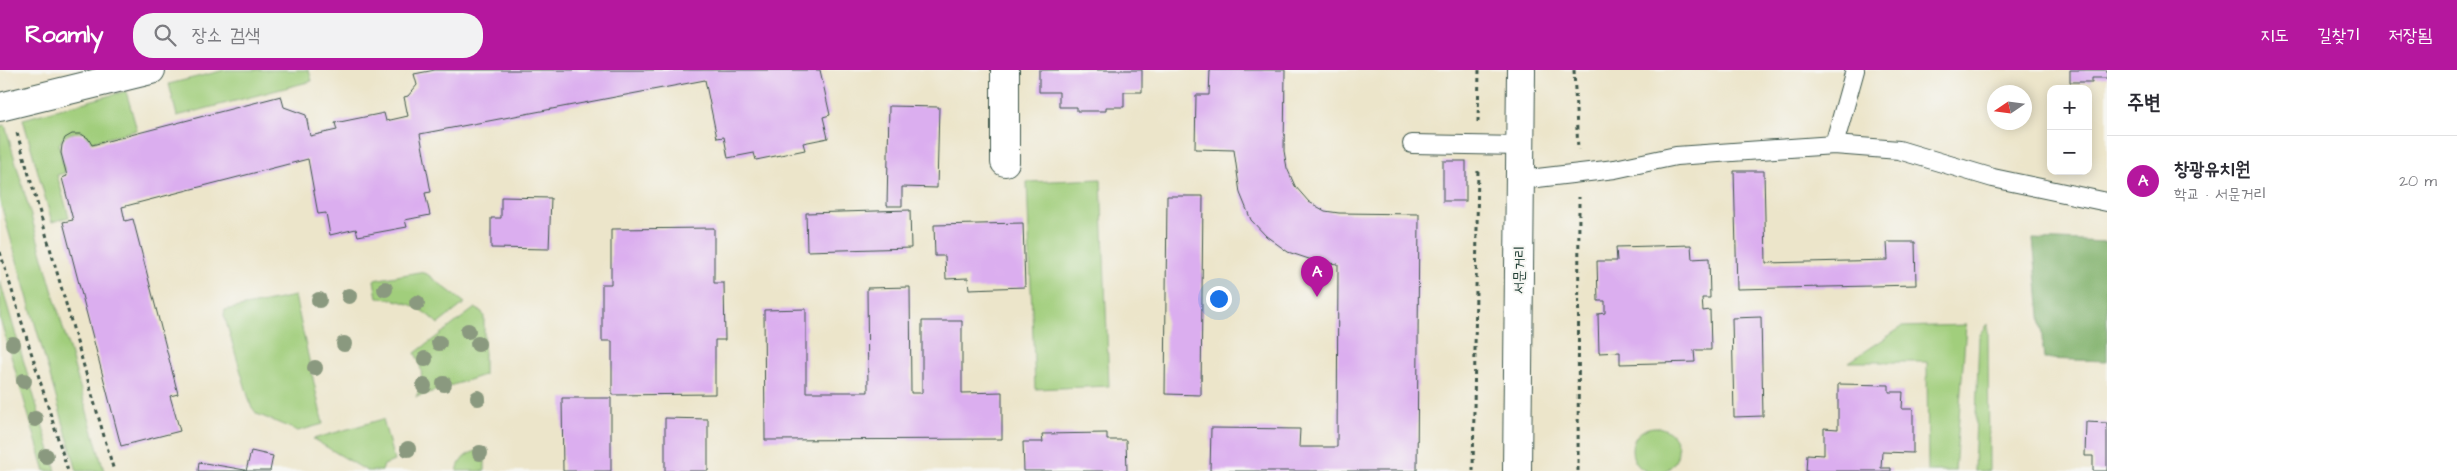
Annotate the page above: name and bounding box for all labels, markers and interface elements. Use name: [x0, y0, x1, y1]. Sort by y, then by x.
search box: [133, 13, 483, 58]
text: Roamly: [25, 18, 103, 52]
icon: search: [151, 21, 179, 49]
text: 장소 검색: [191, 22, 260, 49]
text: 지도: [2260, 23, 2289, 48]
text: 길찾기: [2317, 23, 2361, 48]
text: 저장됨: [2389, 23, 2432, 48]
north arrow: [1987, 85, 2032, 130]
map controls: [2047, 85, 2092, 175]
button: +: [2047, 85, 2092, 130]
text: 주변: [2127, 88, 2161, 117]
button: −: [2047, 130, 2092, 175]
text: 창광유치원: [2174, 156, 2250, 183]
text: A: [2138, 170, 2148, 192]
text: 20 m: [2399, 170, 2437, 192]
text: 학교 · 서문거리: [2174, 183, 2266, 205]
street label: 서문거리: [1509, 246, 1530, 294]
pin: A: [1301, 256, 1333, 297]
your location: [1206, 286, 1232, 312]

